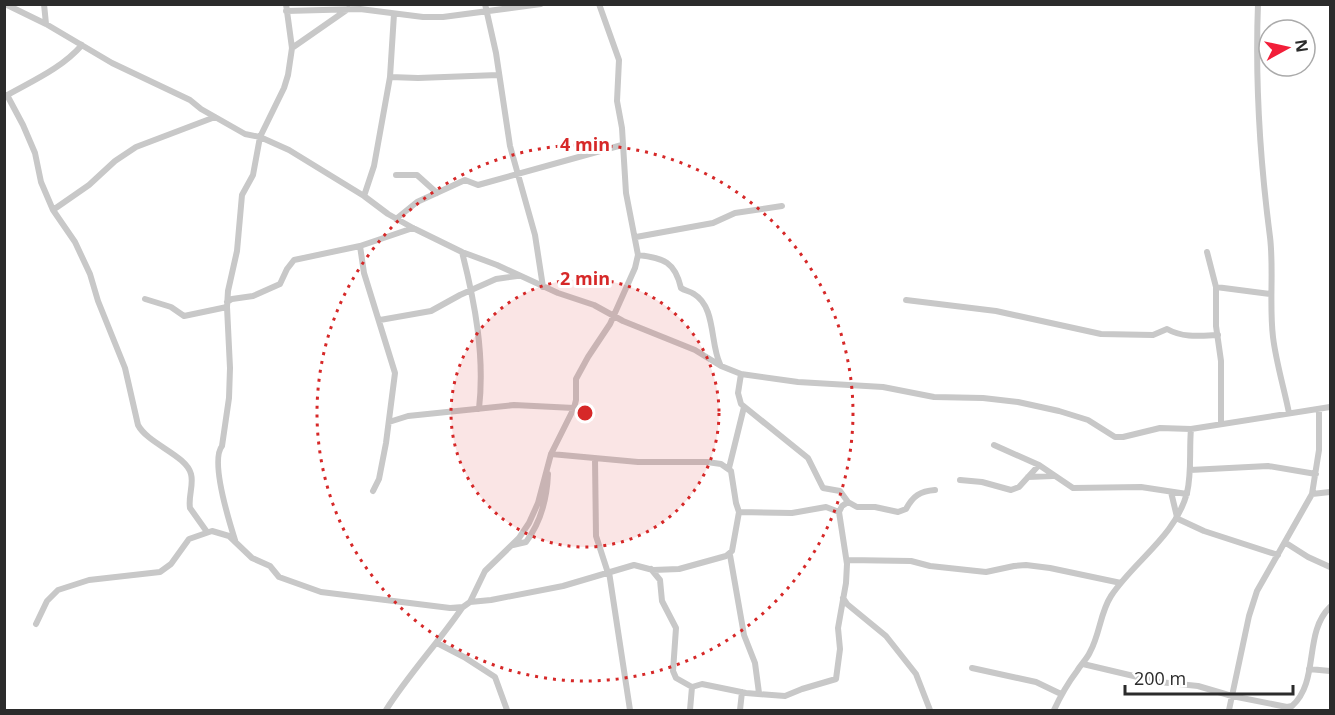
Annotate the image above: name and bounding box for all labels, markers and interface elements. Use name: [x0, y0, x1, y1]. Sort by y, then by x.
north arrow: [1257, 18, 1317, 78]
text: N: [1290, 38, 1314, 54]
text: 4 min: [560, 132, 610, 156]
text: 2 min: [560, 266, 610, 290]
centre of rings: [575, 403, 595, 423]
scale bar: [1125, 658, 1293, 696]
text: 200 m: [1134, 666, 1186, 690]

